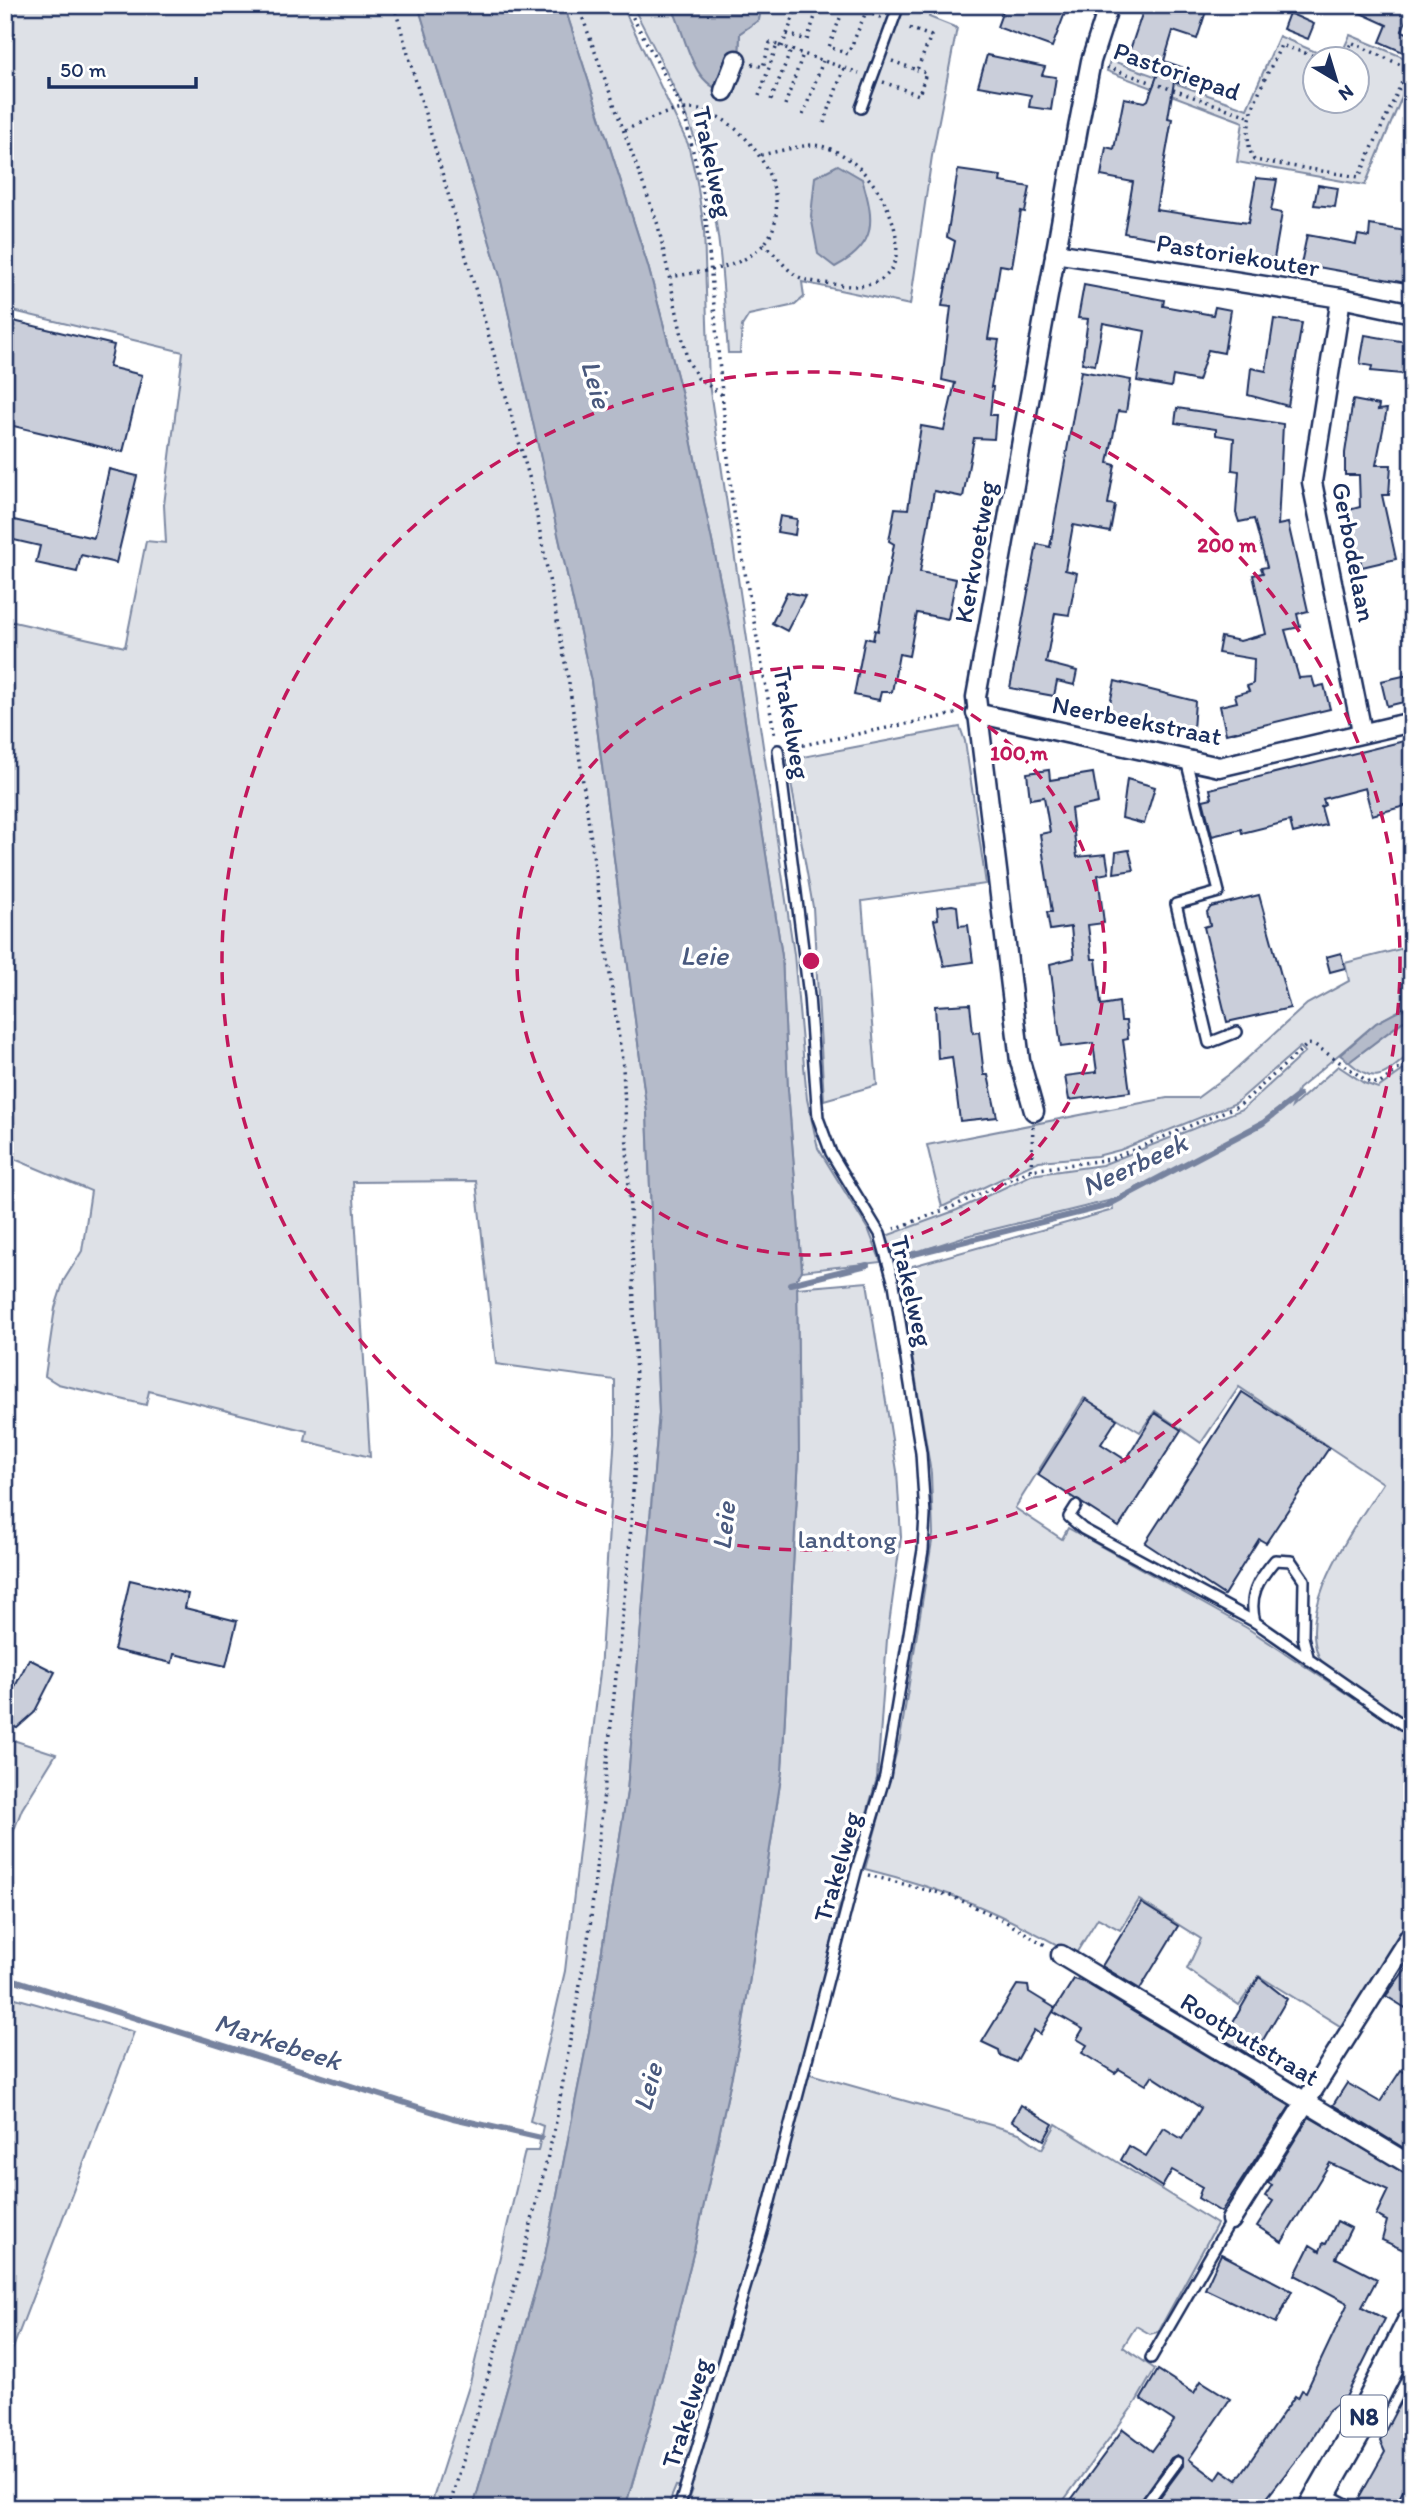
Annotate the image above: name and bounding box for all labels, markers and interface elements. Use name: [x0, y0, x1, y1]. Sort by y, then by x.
street label: Pastoriepad: [1109, 34, 1245, 108]
scale bar: [49, 46, 196, 90]
north arrow: [1302, 46, 1372, 116]
text: 50 m: [60, 57, 107, 82]
text: N: [1334, 80, 1358, 106]
street label: Trakelweg: [686, 103, 741, 221]
street label: Pastoriekouter: [1154, 226, 1323, 284]
water label: Leie: [574, 356, 620, 413]
street label: Kerkvoetweg: [947, 478, 1003, 625]
street label: Gerbodelaan: [1325, 479, 1383, 625]
text: 200 m: [1197, 532, 1257, 557]
street label: Trakelweg: [766, 665, 818, 782]
street label: Neerbeekstraat: [1049, 688, 1225, 752]
text: 100 m: [990, 740, 1048, 765]
water label: Leie: [680, 938, 730, 972]
centre of rings: [799, 949, 823, 973]
water label: Neerbeek: [1076, 1124, 1194, 1203]
street label: Trakelweg: [884, 1232, 940, 1350]
water label: Leie: [704, 1499, 743, 1552]
park label: landtong: [797, 1523, 897, 1555]
street label: Trakelweg: [806, 1808, 868, 1926]
street label: Rootputstraat: [1175, 1985, 1326, 2093]
water label: Markebeek: [210, 2005, 347, 2078]
water label: Leie: [624, 2058, 670, 2115]
street label: Trakelweg: [654, 2354, 718, 2472]
road number: N8: [1341, 2396, 1387, 2437]

